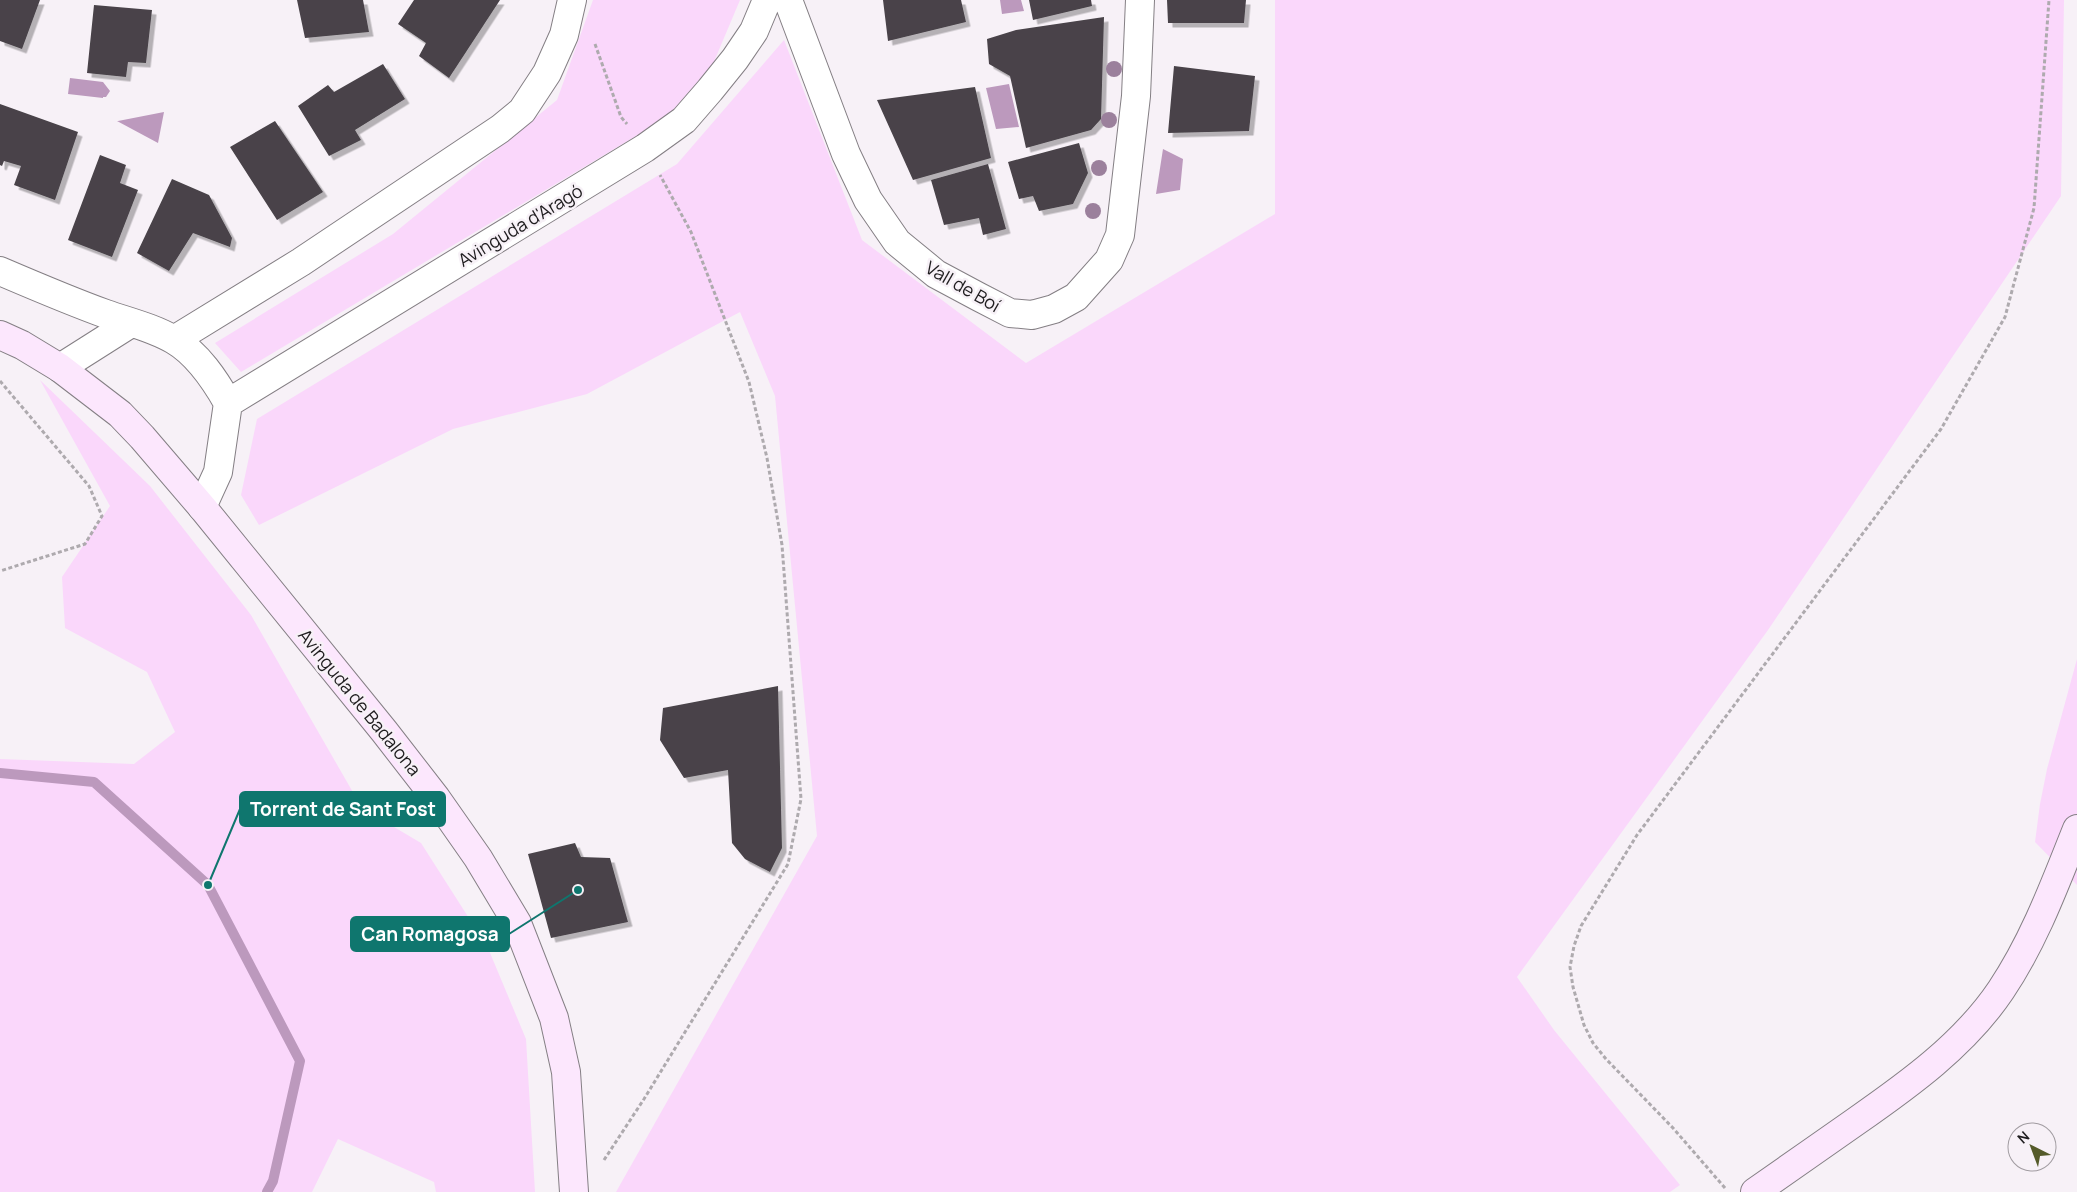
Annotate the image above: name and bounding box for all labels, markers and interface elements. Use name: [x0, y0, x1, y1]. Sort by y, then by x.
street label: Avinguda d'Aragó: [453, 178, 587, 272]
street label: Vall de Boí: [921, 255, 1005, 317]
street label: Avinguda de Badalona: [293, 624, 427, 780]
callout: Torrent de Sant Fost: [240, 792, 445, 826]
text: Torrent de Sant Fost: [250, 796, 436, 822]
callout: Can Romagosa: [351, 917, 509, 951]
text: Can Romagosa: [361, 921, 499, 947]
north arrow: [2007, 1122, 2057, 1172]
text: N: [2013, 1127, 2033, 1147]

